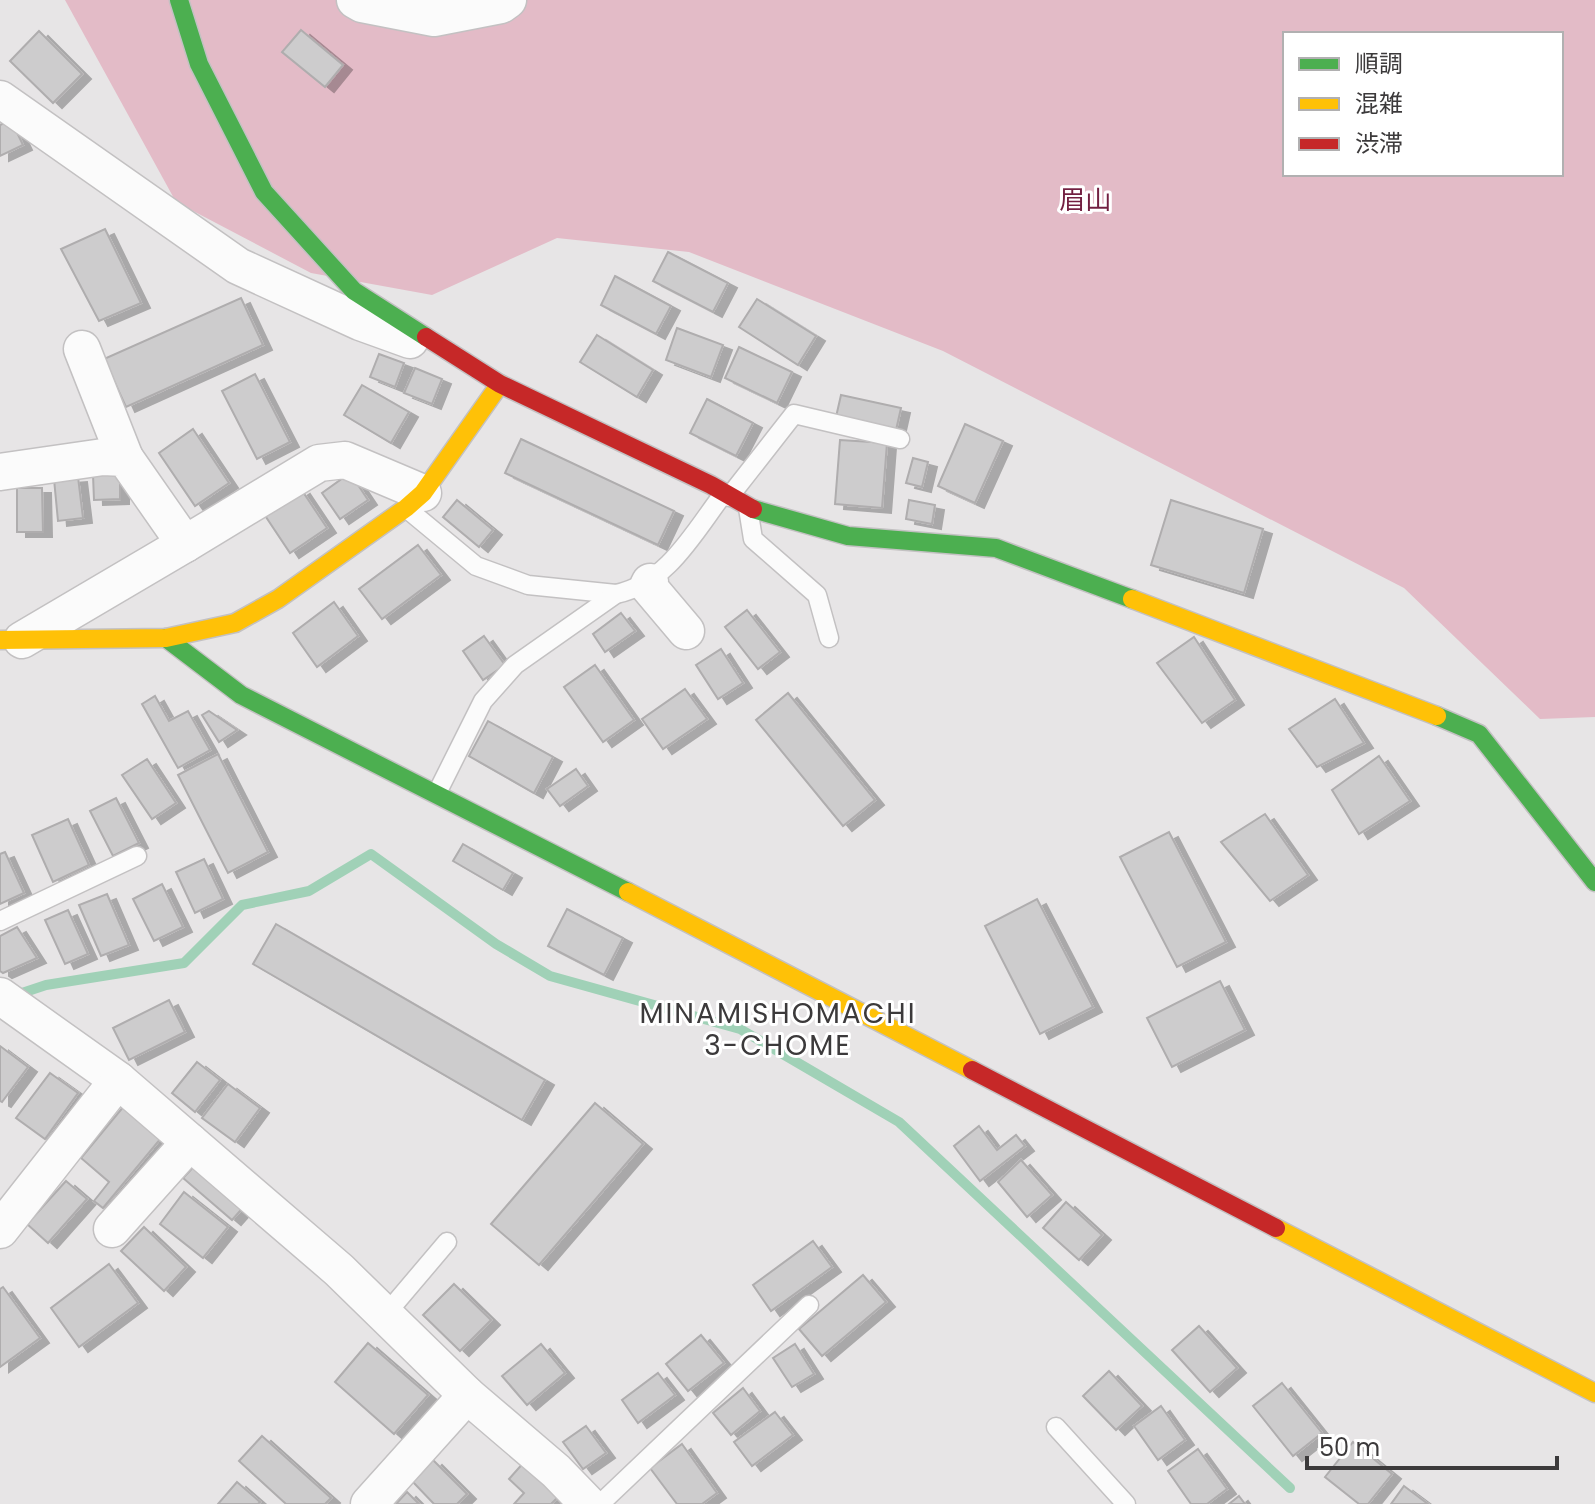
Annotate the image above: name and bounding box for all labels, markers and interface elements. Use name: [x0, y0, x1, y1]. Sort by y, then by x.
legend: [1283, 32, 1563, 176]
text: 順調: [1355, 47, 1403, 80]
text: 混雑: [1355, 87, 1403, 120]
text: 渋滞: [1355, 127, 1403, 160]
park label: 眉山: [1059, 182, 1111, 218]
district label: MINAMISHOMACHI 3-CHOME: [639, 994, 917, 1065]
scale bar: [1307, 1420, 1557, 1470]
text: 50 m: [1319, 1431, 1380, 1464]

